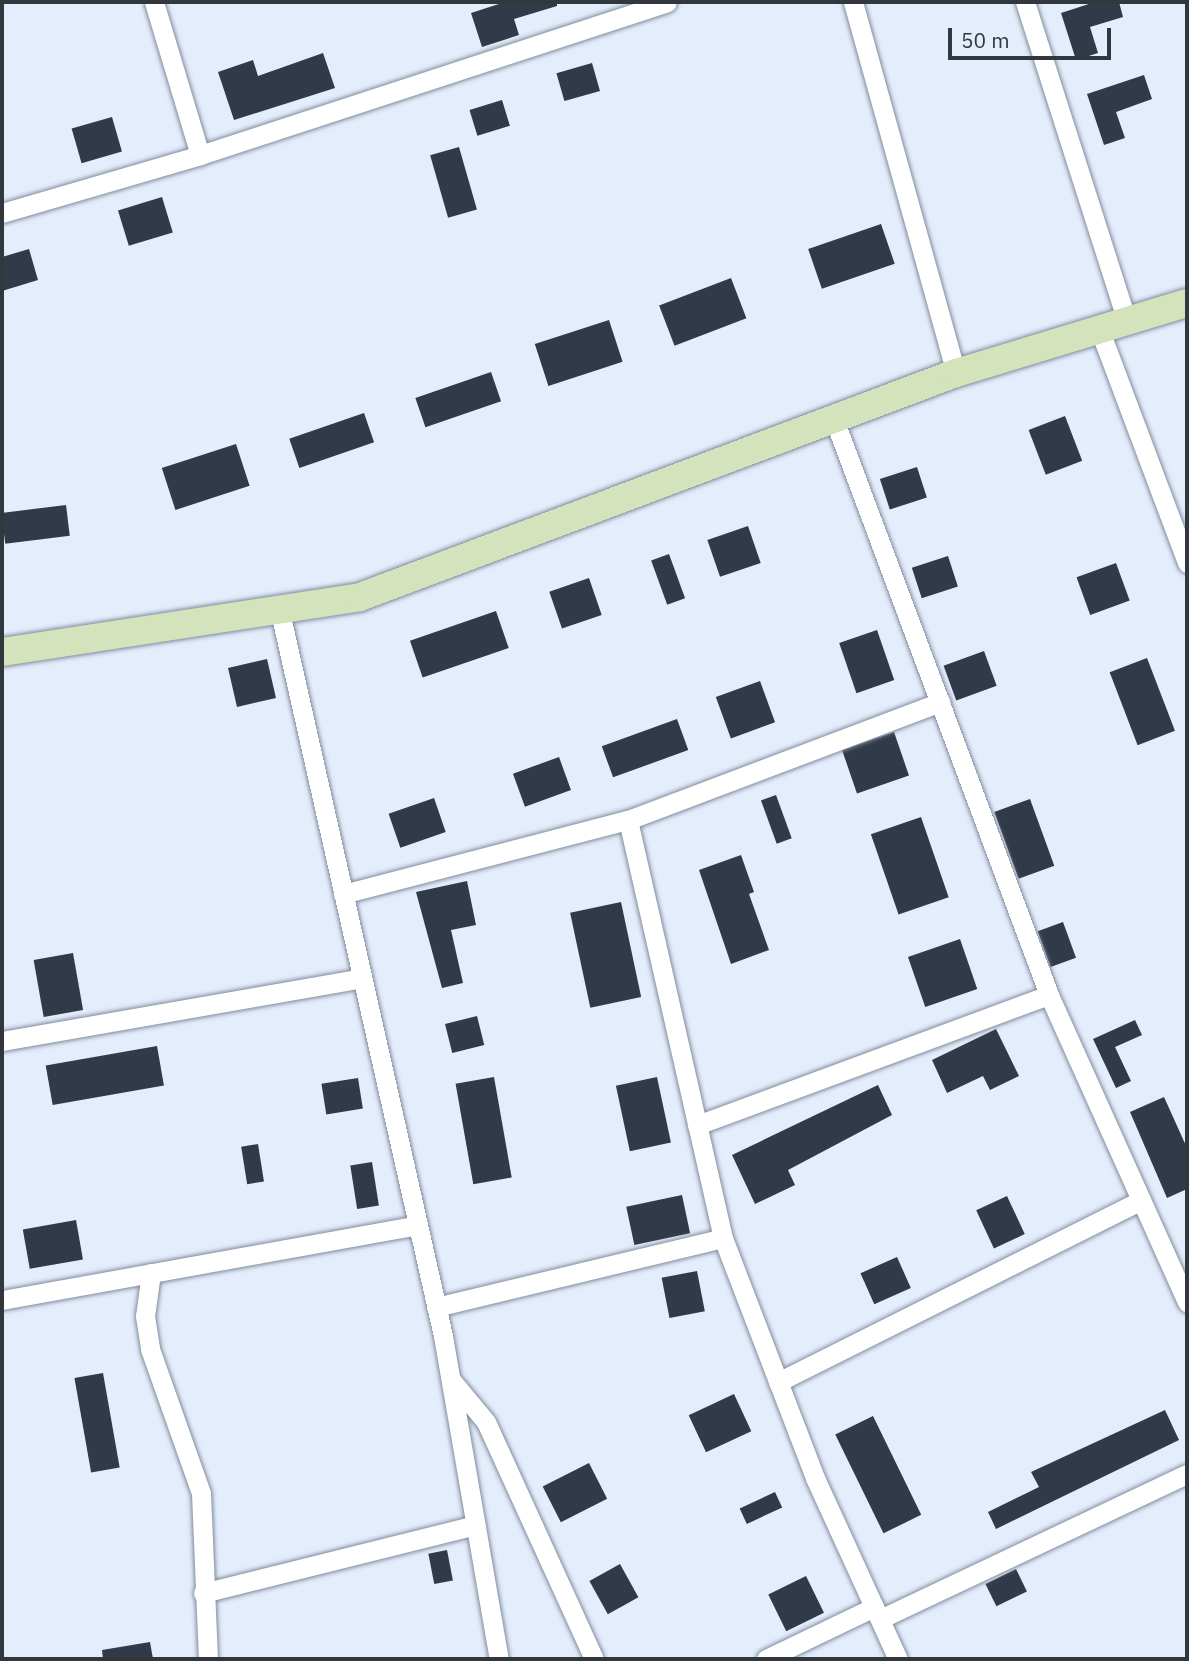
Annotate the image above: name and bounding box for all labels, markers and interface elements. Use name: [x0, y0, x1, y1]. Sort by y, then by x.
scale bar: [951, 14, 1114, 58]
text: 50 m: [961, 26, 1010, 54]

